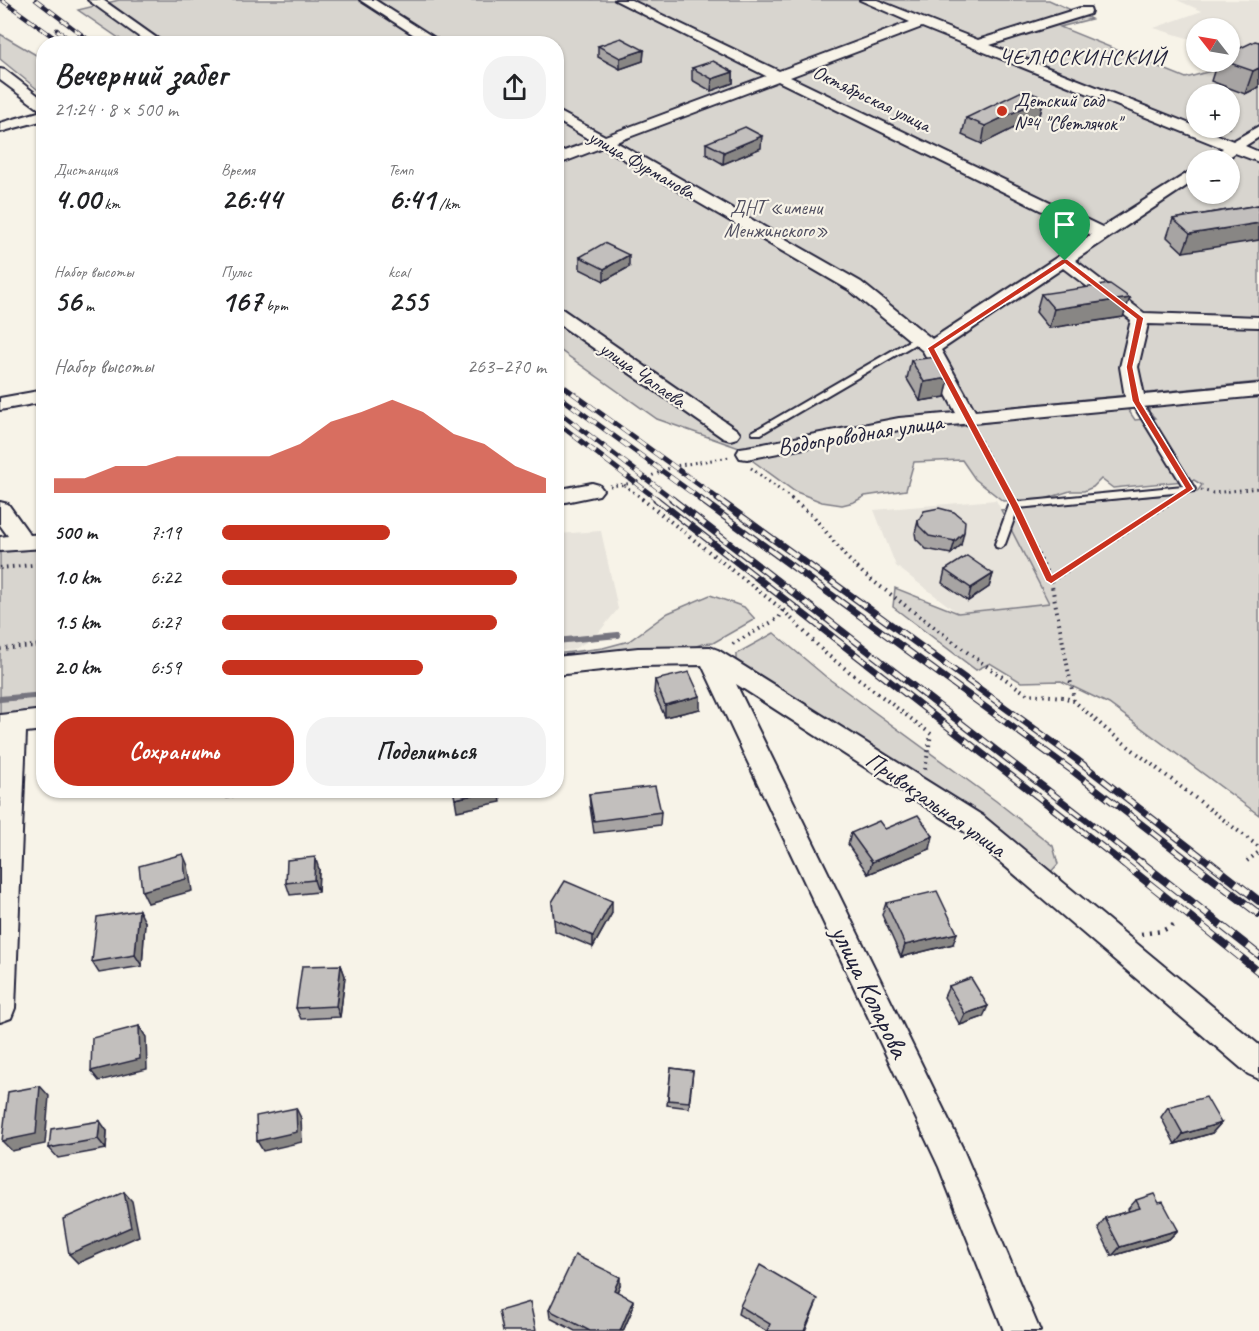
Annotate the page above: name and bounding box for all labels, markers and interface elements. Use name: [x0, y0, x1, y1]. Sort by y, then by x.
north arrow: [1186, 18, 1240, 72]
map controls: [1186, 18, 1240, 204]
district label: ЧЕЛЮСКИНСКИЙ: [999, 43, 1169, 71]
text: Вечерний забег: [54, 53, 227, 95]
button: share: [483, 56, 546, 119]
street label: Октябрьская улица: [809, 59, 936, 138]
button: +: [1186, 84, 1240, 138]
place label: Детский сад №4 "Светлячок": [1014, 88, 1125, 136]
text: 21:24 · 8 × 500 m: [54, 97, 178, 122]
marker: Детский сад №4 "Светлячок": [995, 104, 1009, 118]
street label: улица Фурманова: [583, 123, 700, 206]
button: −: [1186, 150, 1240, 204]
text: Дистанция: [54, 160, 118, 180]
text: Время: [221, 160, 255, 180]
text: Темп: [388, 160, 414, 180]
text: 4.00: [54, 180, 100, 218]
text: 26:44: [221, 180, 282, 218]
text: 6:41: [388, 180, 435, 218]
text: km: [100, 194, 120, 214]
text: /km: [435, 194, 460, 214]
park label: ДНТ «имени Менжинского»: [724, 195, 828, 243]
pin: [1039, 199, 1090, 261]
icon: arrive: [1048, 208, 1081, 241]
text: Набор высоты: [54, 262, 133, 282]
text: Пульс: [221, 262, 252, 282]
text: kcal: [388, 262, 409, 282]
text: 56: [54, 282, 81, 320]
text: 167: [221, 282, 262, 320]
text: 255: [388, 282, 428, 320]
text: m: [81, 296, 94, 316]
text: bpm: [262, 296, 288, 316]
street label: улица Чапаева: [594, 335, 692, 414]
text: Набор высоты: [54, 354, 153, 379]
text: 263–270 m: [467, 354, 546, 379]
street label: Водопроводная улица: [775, 406, 947, 462]
text: 500 m: [54, 520, 97, 545]
text: 7:19: [150, 520, 181, 545]
text: 1.0 km: [54, 565, 101, 590]
text: 6:22: [150, 565, 181, 590]
text: 1.5 km: [54, 610, 100, 635]
text: 6:27: [150, 610, 181, 635]
text: 2.0 km: [54, 655, 101, 680]
text: 6:59: [150, 655, 181, 680]
button: Сохранить: [54, 717, 294, 786]
button: Поделиться: [306, 717, 546, 786]
street label: Привокзальная улица: [860, 745, 1013, 865]
street label: улица Коларова: [823, 917, 918, 1065]

